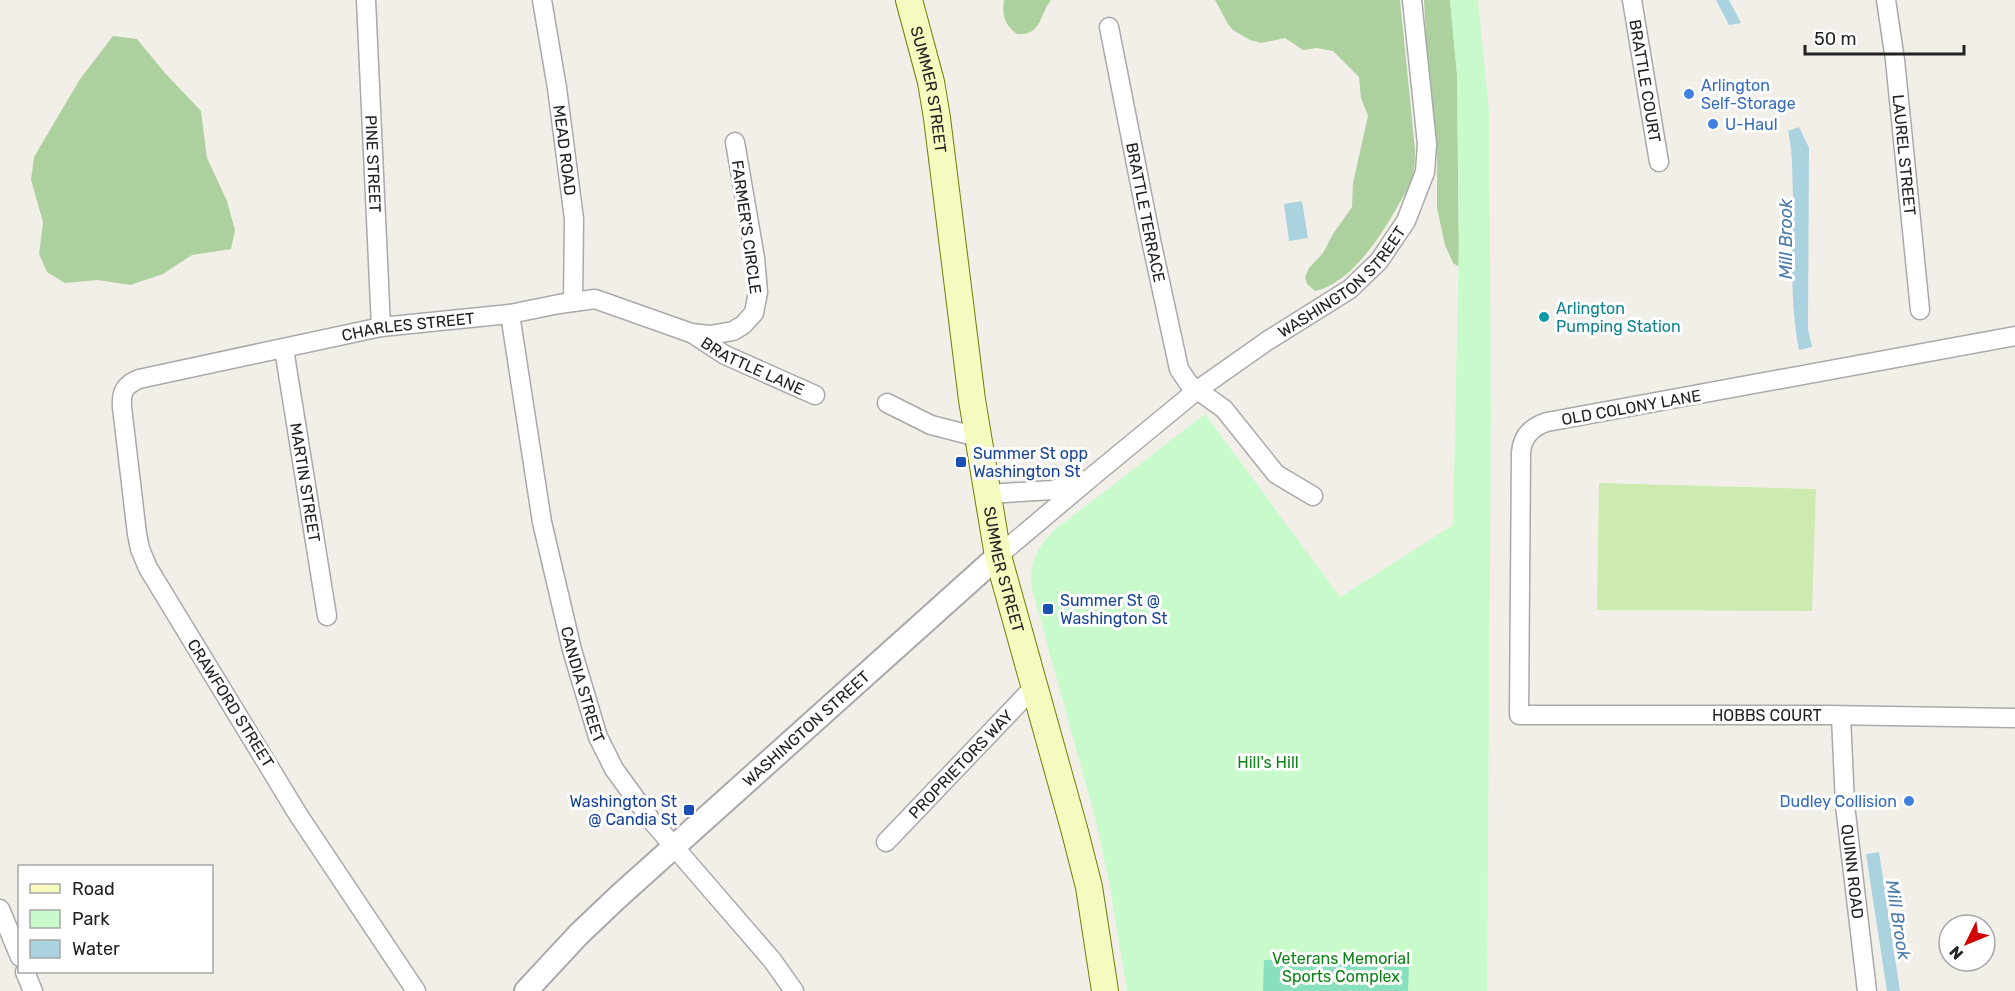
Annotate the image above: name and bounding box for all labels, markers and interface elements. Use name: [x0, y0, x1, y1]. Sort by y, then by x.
street label: BRATTLE COURT: [1625, 18, 1665, 144]
scale bar: [1805, 18, 1964, 56]
street label: SUMMER STREET: [906, 24, 950, 154]
text: 50 m: [1814, 28, 1857, 50]
place label: Arlington Self-Storage: [1701, 76, 1796, 113]
marker: Arlington Self-Storage: [1682, 87, 1696, 101]
street label: LAUREL STREET: [1888, 93, 1919, 216]
street label: MEAD ROAD: [549, 104, 580, 197]
street label: PINE STREET: [361, 115, 385, 213]
place label: U-Haul: [1725, 115, 1778, 134]
marker: U-Haul: [1706, 117, 1720, 131]
street label: BRATTLE TERRACE: [1122, 141, 1169, 284]
street label: FARMER'S CIRCLE: [728, 159, 765, 295]
water label: Mill Brook: [1775, 198, 1797, 279]
street label: WASHINGTON STREET: [1275, 223, 1410, 342]
place label: Arlington Pumping Station: [1556, 299, 1681, 336]
street label: CHARLES STREET: [340, 309, 476, 345]
marker: Arlington Pumping Station: [1537, 310, 1551, 324]
street label: BRATTLE LANE: [697, 333, 807, 399]
street label: OLD COLONY LANE: [1560, 386, 1702, 429]
street label: MARTIN STREET: [286, 421, 324, 543]
place label: Summer St opp Washington St: [973, 444, 1088, 481]
marker: Summer St opp Washington St: [954, 455, 968, 469]
street label: SUMMER STREET: [980, 505, 1028, 635]
place label: Summer St @ Washington St: [1060, 591, 1168, 628]
marker: Summer St @ Washington St: [1041, 602, 1055, 616]
street label: CANDIA STREET: [557, 625, 608, 746]
street label: CRAWFORD STREET: [183, 635, 278, 771]
street label: WASHINGTON STREET: [739, 667, 873, 791]
street label: PROPRIETORS WAY: [905, 706, 1017, 822]
street label: HOBBS COURT: [1712, 706, 1822, 725]
park label: Hill's Hill: [1237, 753, 1299, 772]
place label: Washington St @ Candia St: [569, 792, 677, 829]
place label: Dudley Collision: [1780, 792, 1897, 811]
marker: Dudley Collision: [1902, 794, 1916, 808]
marker: Washington St @ Candia St: [682, 803, 696, 817]
street label: QUINN ROAD: [1837, 823, 1867, 920]
legend: [18, 865, 213, 973]
text: Road: [72, 878, 115, 900]
water label: Mill Brook: [1881, 878, 1915, 962]
text: Park: [72, 908, 110, 930]
north arrow: [1937, 913, 1997, 973]
text: Water: [72, 938, 120, 960]
text: N: [1946, 942, 1967, 964]
park label: Veterans Memorial Sports Complex: [1272, 949, 1410, 986]

